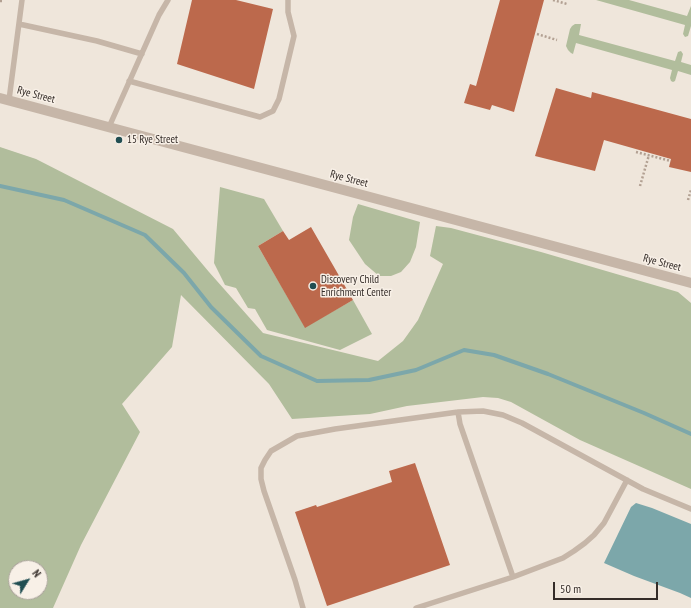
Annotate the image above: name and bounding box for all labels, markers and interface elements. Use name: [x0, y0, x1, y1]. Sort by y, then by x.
street label: Rye Street: [16, 84, 56, 106]
place label: 15 Rye Street: [127, 133, 178, 147]
marker: 15 Rye Street: [114, 135, 124, 145]
street label: Rye Street: [329, 168, 369, 190]
street label: Rye Street: [642, 252, 682, 274]
place label: Discovery Child Enrichment Center: [321, 273, 391, 299]
marker: Discovery Child Enrichment Center: [308, 281, 318, 291]
north arrow: [8, 560, 48, 600]
text: N: [29, 567, 44, 580]
scale bar: [555, 574, 660, 600]
text: 50 m: [560, 581, 581, 596]

